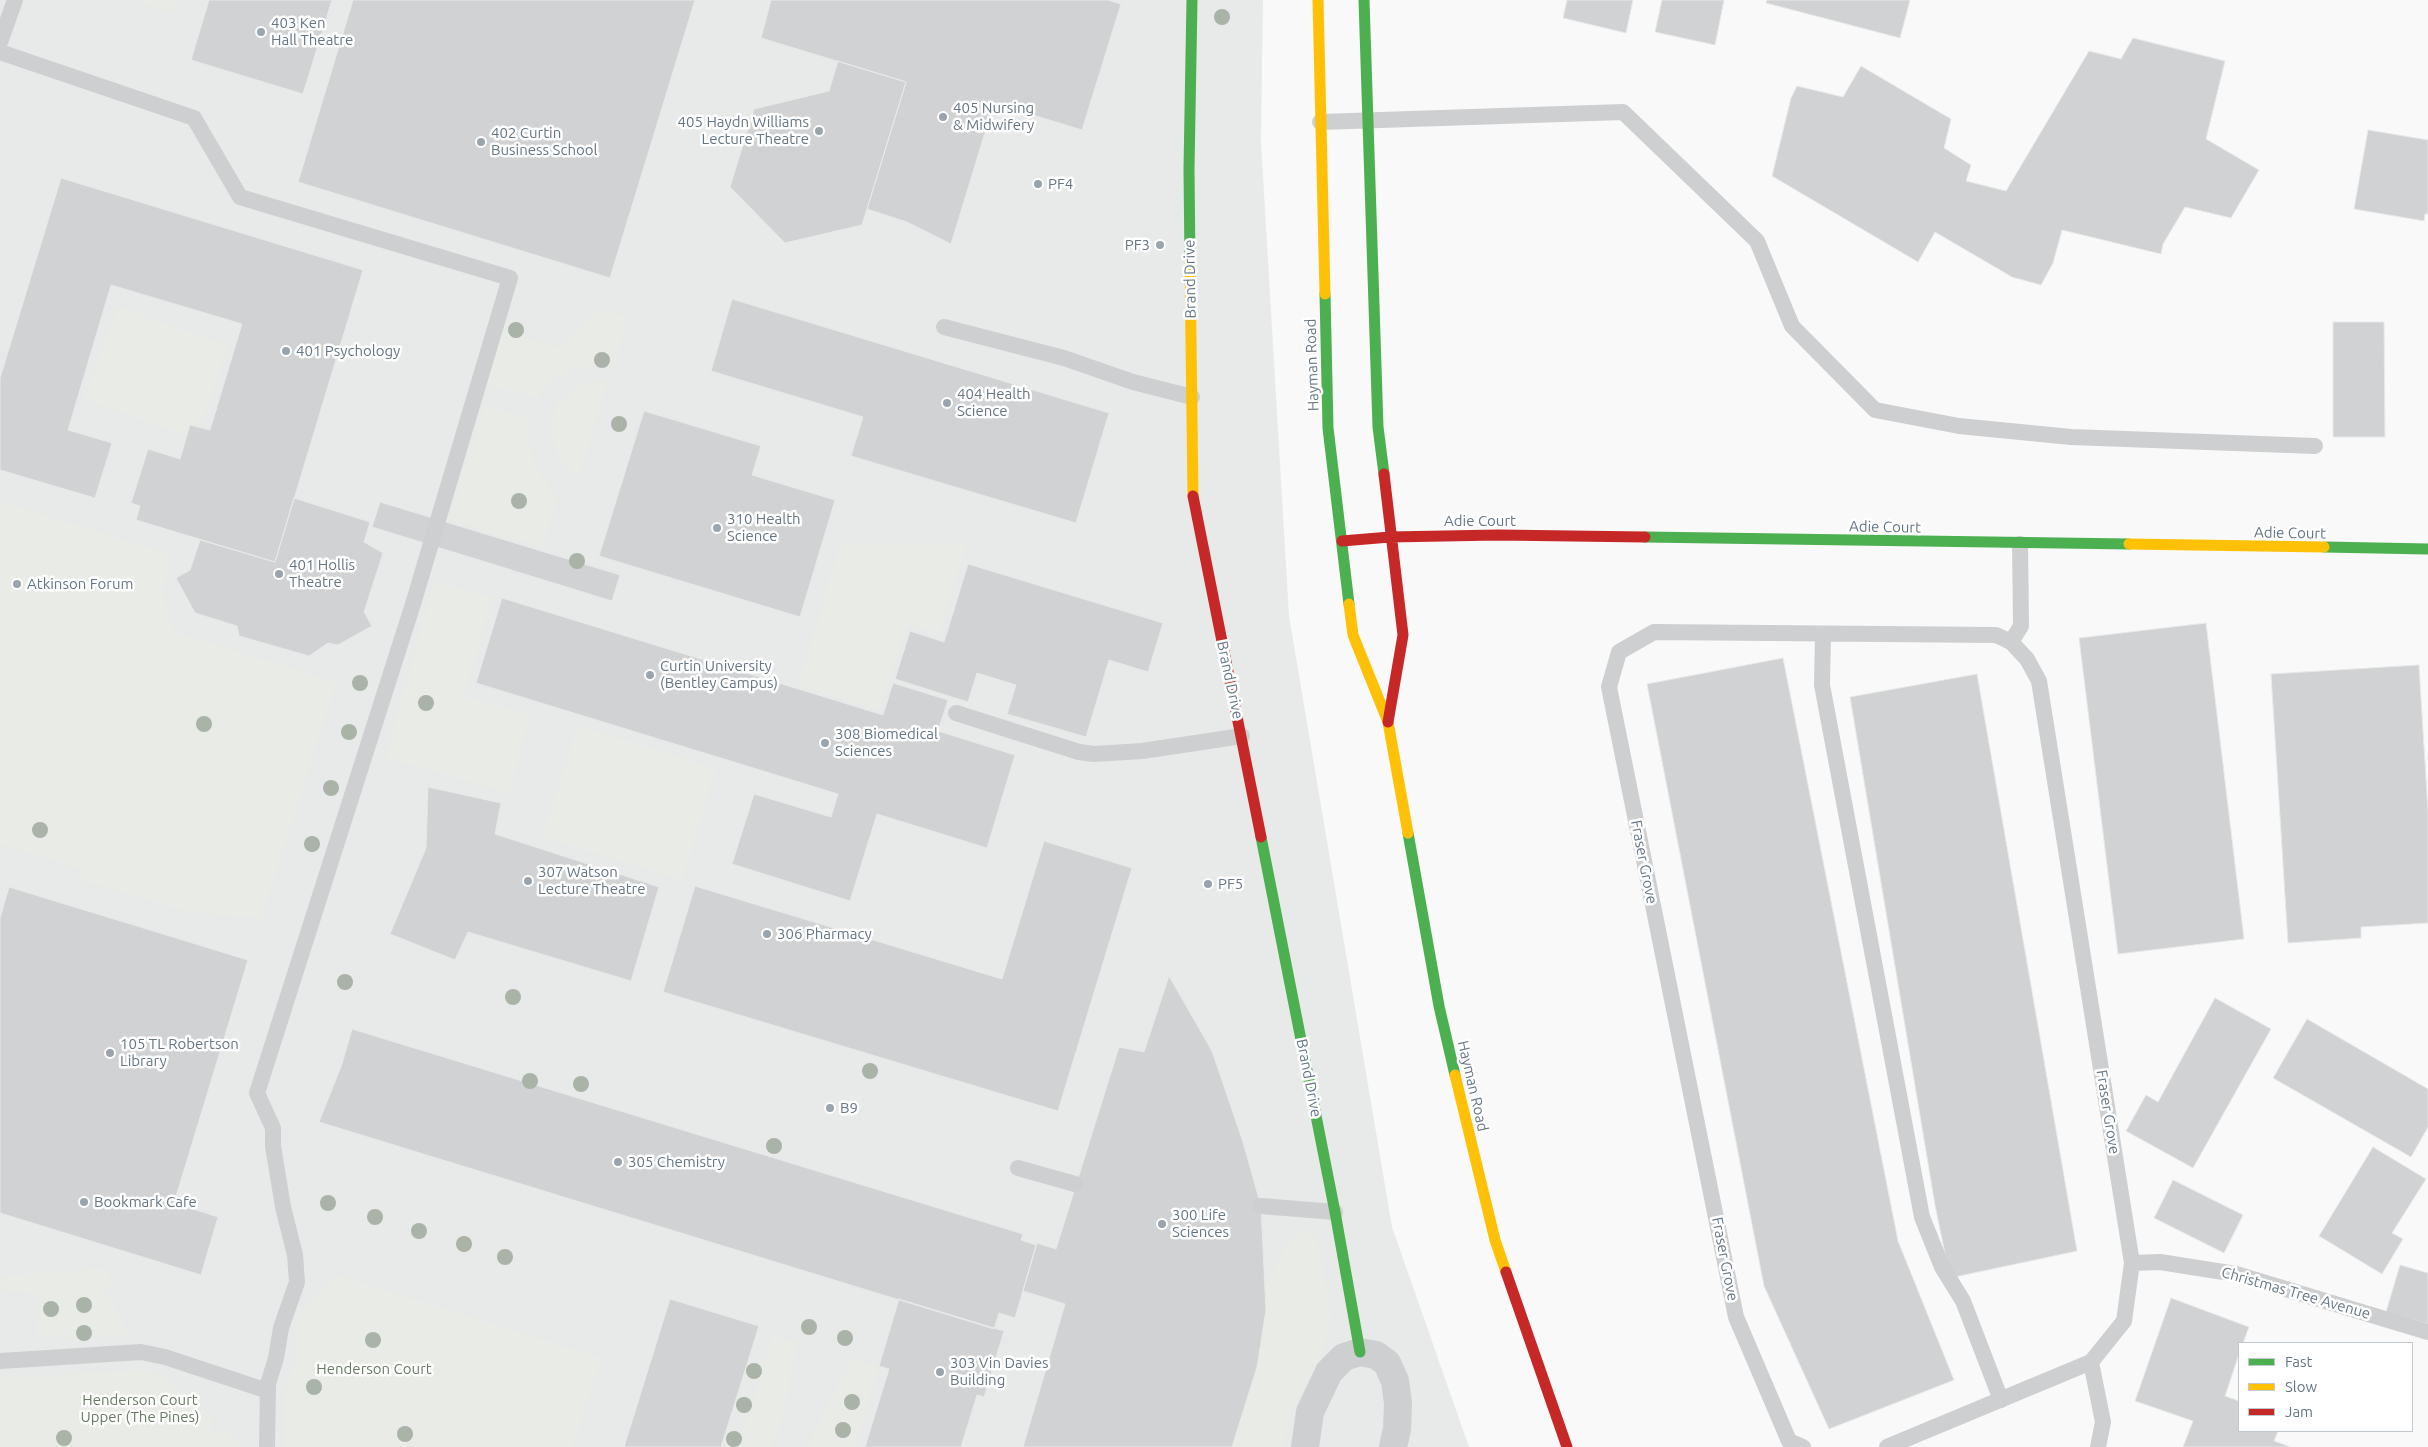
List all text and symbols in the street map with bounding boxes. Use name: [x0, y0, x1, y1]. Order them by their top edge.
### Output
place label: 403 Ken Hall Theatre: [271, 14, 353, 49]
marker: 403 Ken Hall Theatre: [255, 26, 267, 38]
place label: 405 Nursing & Midwifery: [953, 99, 1034, 134]
marker: 405 Nursing & Midwifery: [937, 111, 949, 123]
place label: 405 Haydn Williams Lecture Theatre: [678, 113, 809, 148]
place label: 402 Curtin Business School: [491, 124, 597, 159]
marker: 405 Haydn Williams Lecture Theatre: [813, 125, 825, 137]
marker: 402 Curtin Business School: [475, 136, 487, 148]
place label: PF4: [1048, 175, 1073, 193]
marker: PF4: [1032, 178, 1044, 190]
place label: PF3: [1125, 236, 1150, 254]
marker: PF3: [1154, 239, 1166, 251]
street label: Brand Drive: [1180, 239, 1200, 319]
street label: Hayman Road: [1301, 318, 1323, 412]
place label: 401 Psychology: [296, 342, 400, 360]
marker: 401 Psychology: [280, 345, 292, 357]
place label: 404 Health Science: [957, 385, 1031, 420]
marker: 404 Health Science: [941, 397, 953, 409]
place label: 310 Health Science: [727, 510, 801, 545]
street label: Adie Court: [1444, 512, 1516, 530]
street label: Adie Court: [1849, 517, 1921, 537]
marker: 310 Health Science: [711, 522, 723, 534]
street label: Adie Court: [2254, 523, 2326, 543]
place label: 401 Hollis Theatre: [289, 556, 355, 591]
marker: 401 Hollis Theatre: [273, 568, 285, 580]
place label: Atkinson Forum: [27, 575, 134, 593]
marker: Atkinson Forum: [11, 578, 23, 590]
street label: Brand Drive: [1213, 639, 1247, 721]
place label: Curtin University (Bentley Campus): [660, 657, 778, 692]
marker: Curtin University (Bentley Campus): [644, 669, 656, 681]
place label: 308 Biomedical Sciences: [835, 725, 938, 760]
marker: 308 Biomedical Sciences: [819, 737, 831, 749]
street label: Fraser Grove: [1627, 819, 1661, 905]
place label: 307 Watson Lecture Theatre: [538, 863, 645, 898]
marker: 307 Watson Lecture Theatre: [522, 875, 534, 887]
place label: PF5: [1218, 875, 1243, 893]
marker: PF5: [1202, 878, 1214, 890]
place label: 306 Pharmacy: [777, 925, 872, 943]
marker: 306 Pharmacy: [761, 928, 773, 940]
place label: 105 TL Robertson Library: [120, 1035, 239, 1070]
street label: Brand Drive: [1293, 1037, 1325, 1119]
street label: Hayman Road: [1454, 1039, 1492, 1133]
marker: 105 TL Robertson Library: [104, 1047, 116, 1059]
street label: Fraser Grove: [2092, 1069, 2124, 1155]
place label: B9: [840, 1099, 858, 1117]
marker: B9: [824, 1102, 836, 1114]
place label: 305 Chemistry: [628, 1153, 725, 1171]
marker: 305 Chemistry: [612, 1156, 624, 1168]
place label: Bookmark Cafe: [94, 1193, 197, 1211]
marker: Bookmark Cafe: [78, 1196, 90, 1208]
place label: 300 Life Sciences: [1172, 1206, 1229, 1241]
street label: Fraser Grove: [1708, 1216, 1742, 1302]
marker: 300 Life Sciences: [1156, 1218, 1168, 1230]
street label: Christmas Tree Avenue: [2219, 1263, 2373, 1323]
legend: [2238, 1342, 2413, 1432]
text: Fast: [2285, 1353, 2312, 1370]
place label: 303 Vin Davies Building: [950, 1354, 1049, 1389]
park label: Henderson Court: [316, 1360, 432, 1378]
marker: 303 Vin Davies Building: [934, 1366, 946, 1378]
text: Slow: [2285, 1378, 2317, 1395]
park label: Henderson Court Upper (The Pines): [80, 1391, 200, 1426]
text: Jam: [2285, 1403, 2313, 1420]

